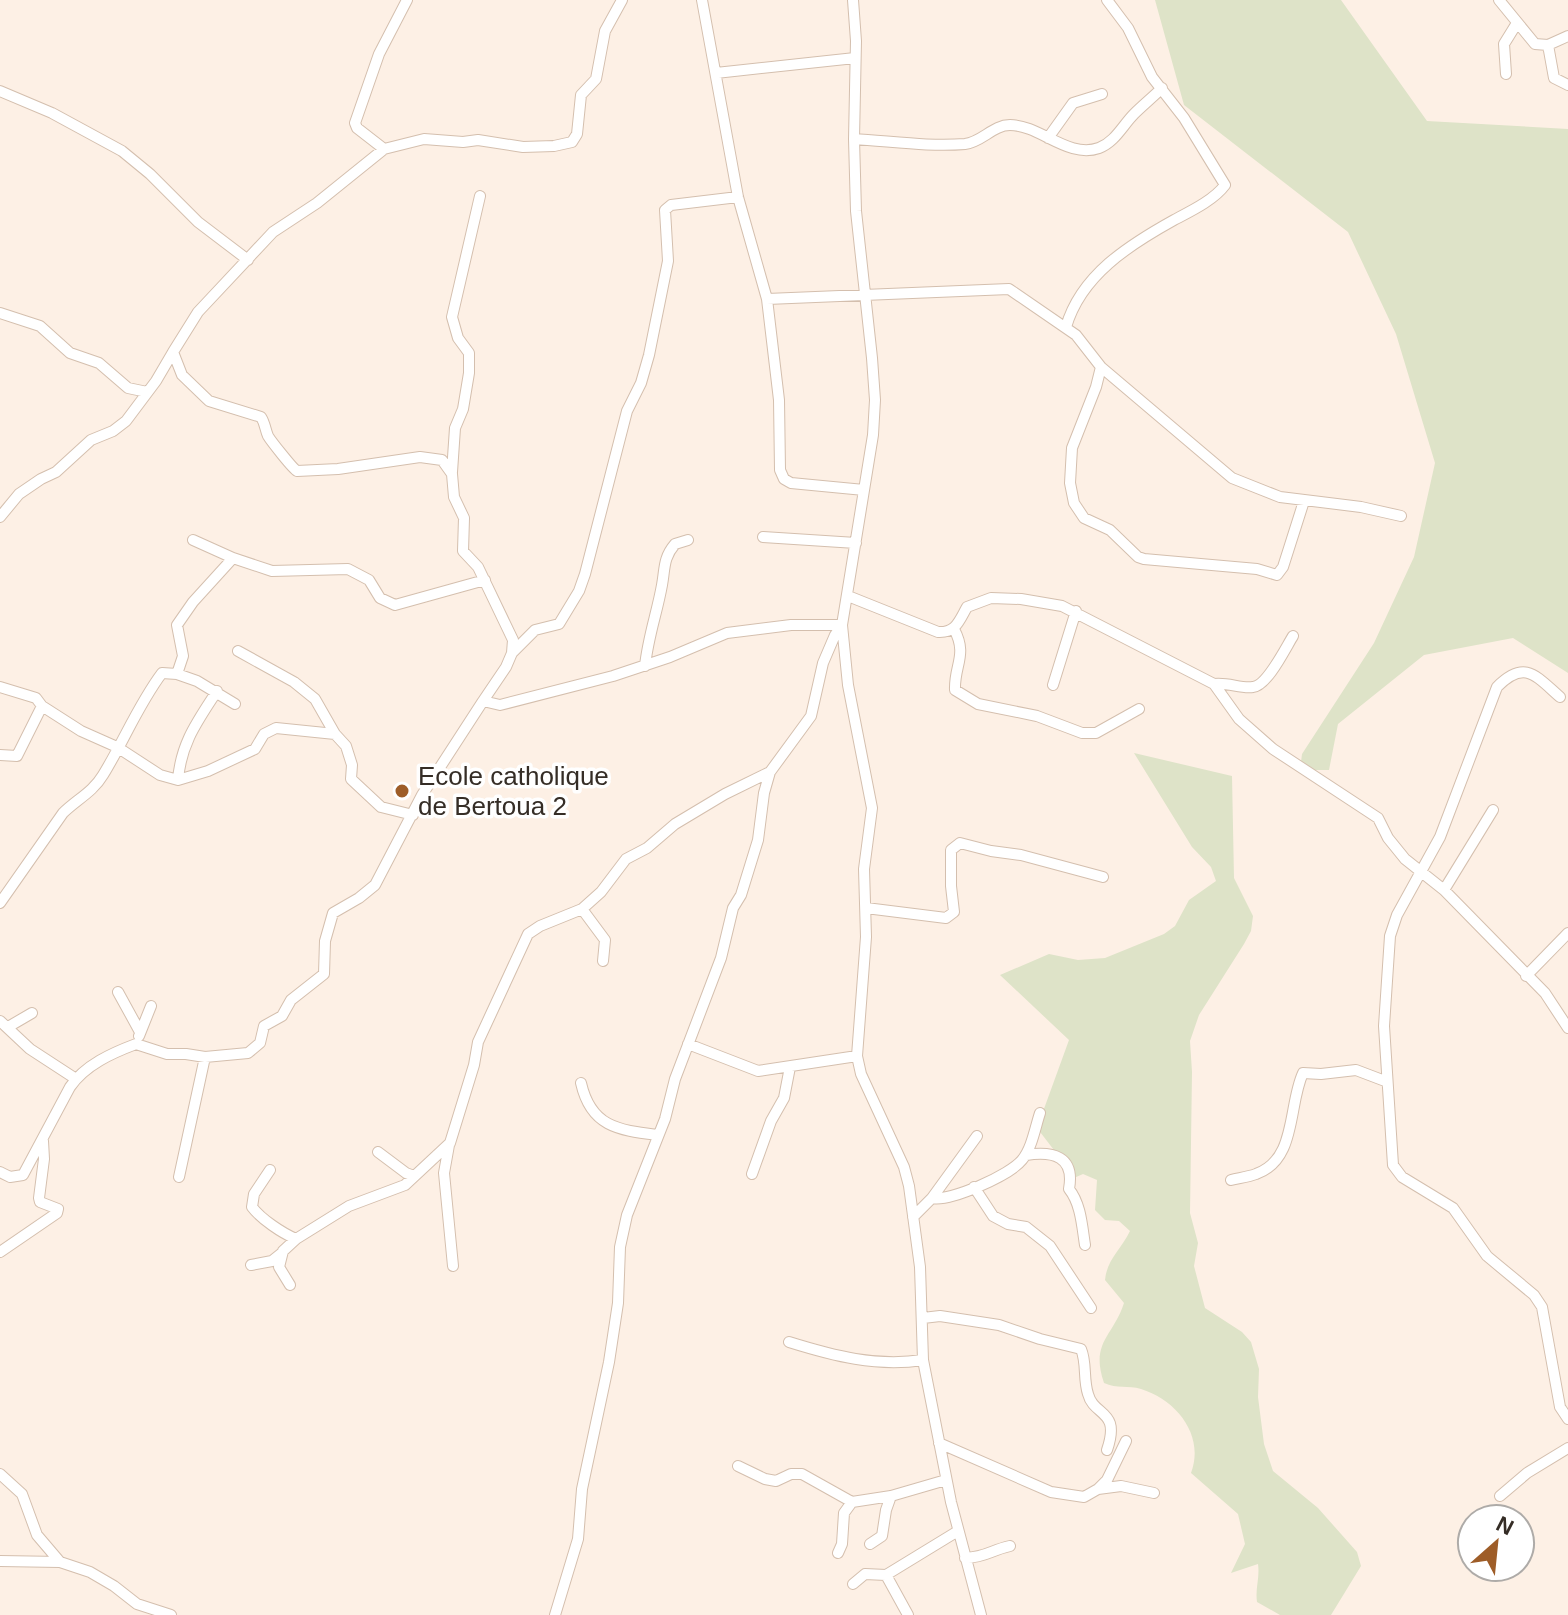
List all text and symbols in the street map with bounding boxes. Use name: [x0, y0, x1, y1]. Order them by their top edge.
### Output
place label: Ecole catholique de Bertoua 2: [418, 761, 609, 821]
marker: Ecole catholique de Bertoua 2: [393, 782, 411, 800]
north arrow: [1456, 1503, 1536, 1583]
text: N: [1492, 1511, 1518, 1540]

